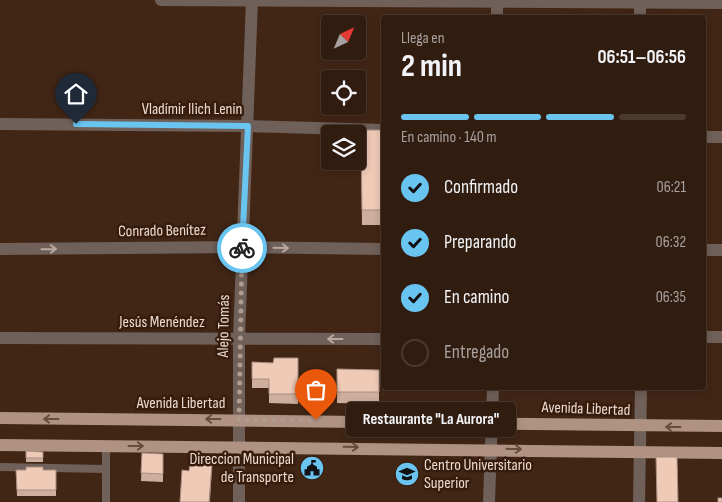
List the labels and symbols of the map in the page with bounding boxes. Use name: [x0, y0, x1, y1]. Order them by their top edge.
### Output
north arrow: [321, 15, 366, 60]
pin: [55, 73, 97, 124]
street label: Vladímir Ilich Lenin: [142, 100, 242, 119]
street label: Conrado Benítez: [118, 221, 206, 241]
courier: [217, 223, 267, 273]
one-way arrow: [273, 243, 289, 252]
one-way arrow: [40, 244, 56, 254]
street label: Alejo Tomás: [214, 294, 234, 359]
street label: Jesús Menéndez: [118, 313, 205, 332]
one-way arrow: [327, 334, 344, 344]
pin: [295, 369, 337, 420]
street label: Avenida Libertad: [136, 394, 225, 413]
street label: Avenida Libertad: [540, 398, 631, 420]
callout: Restaurante "La Aurora": [346, 402, 516, 438]
one-way arrow: [43, 414, 60, 424]
one-way arrow: [206, 415, 222, 424]
one-way arrow: [666, 422, 682, 432]
one-way arrow: [128, 441, 144, 451]
one-way arrow: [343, 443, 359, 452]
one-way arrow: [505, 444, 521, 454]
place label: Direccion Municipal de Transporte: [190, 450, 294, 487]
public building icon: Direccion Municipal de Transporte: [299, 455, 325, 481]
place label: Centro Universitario Superior: [424, 456, 532, 493]
school or university icon: Centro Universitario Superior: [394, 461, 420, 487]

